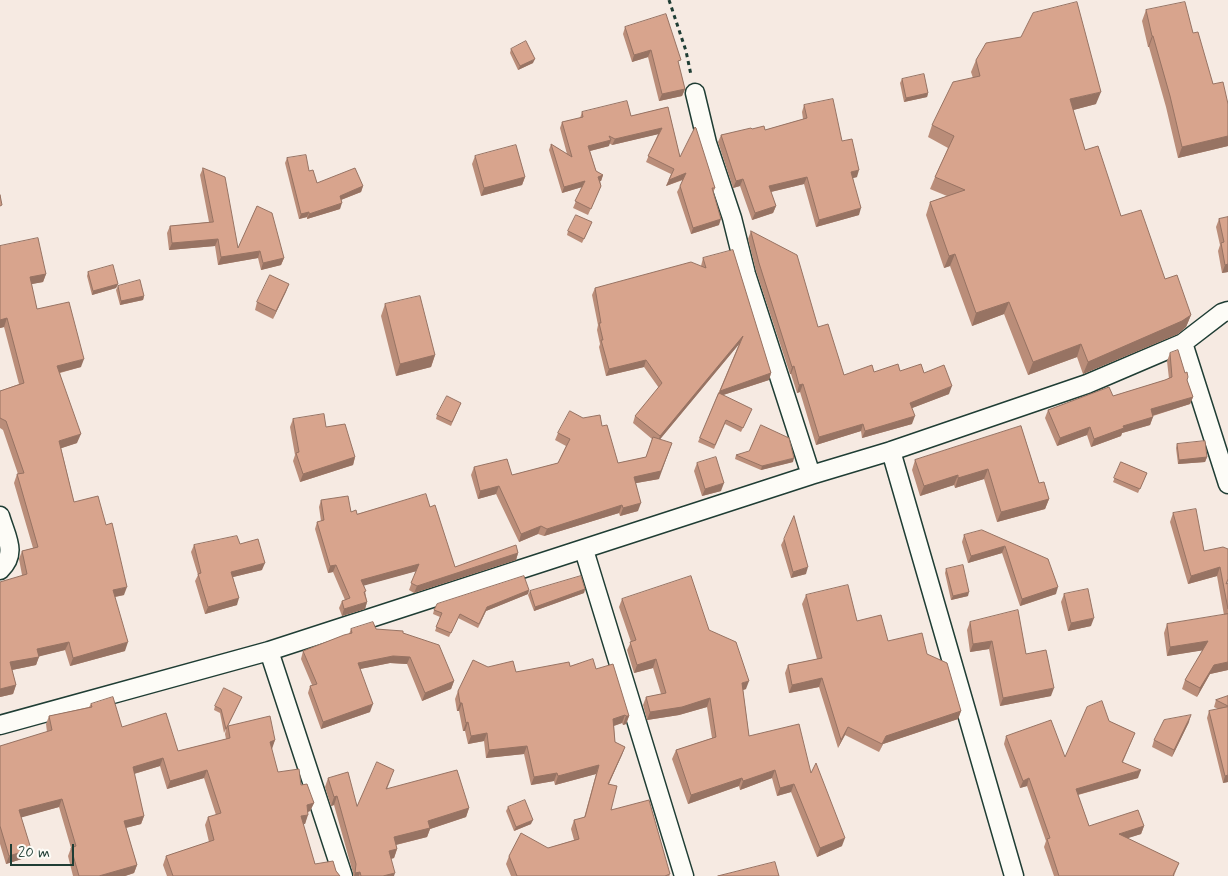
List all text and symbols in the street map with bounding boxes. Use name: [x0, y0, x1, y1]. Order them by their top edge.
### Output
scale bar: [12, 834, 76, 866]
text: 20 m: [18, 843, 50, 863]

